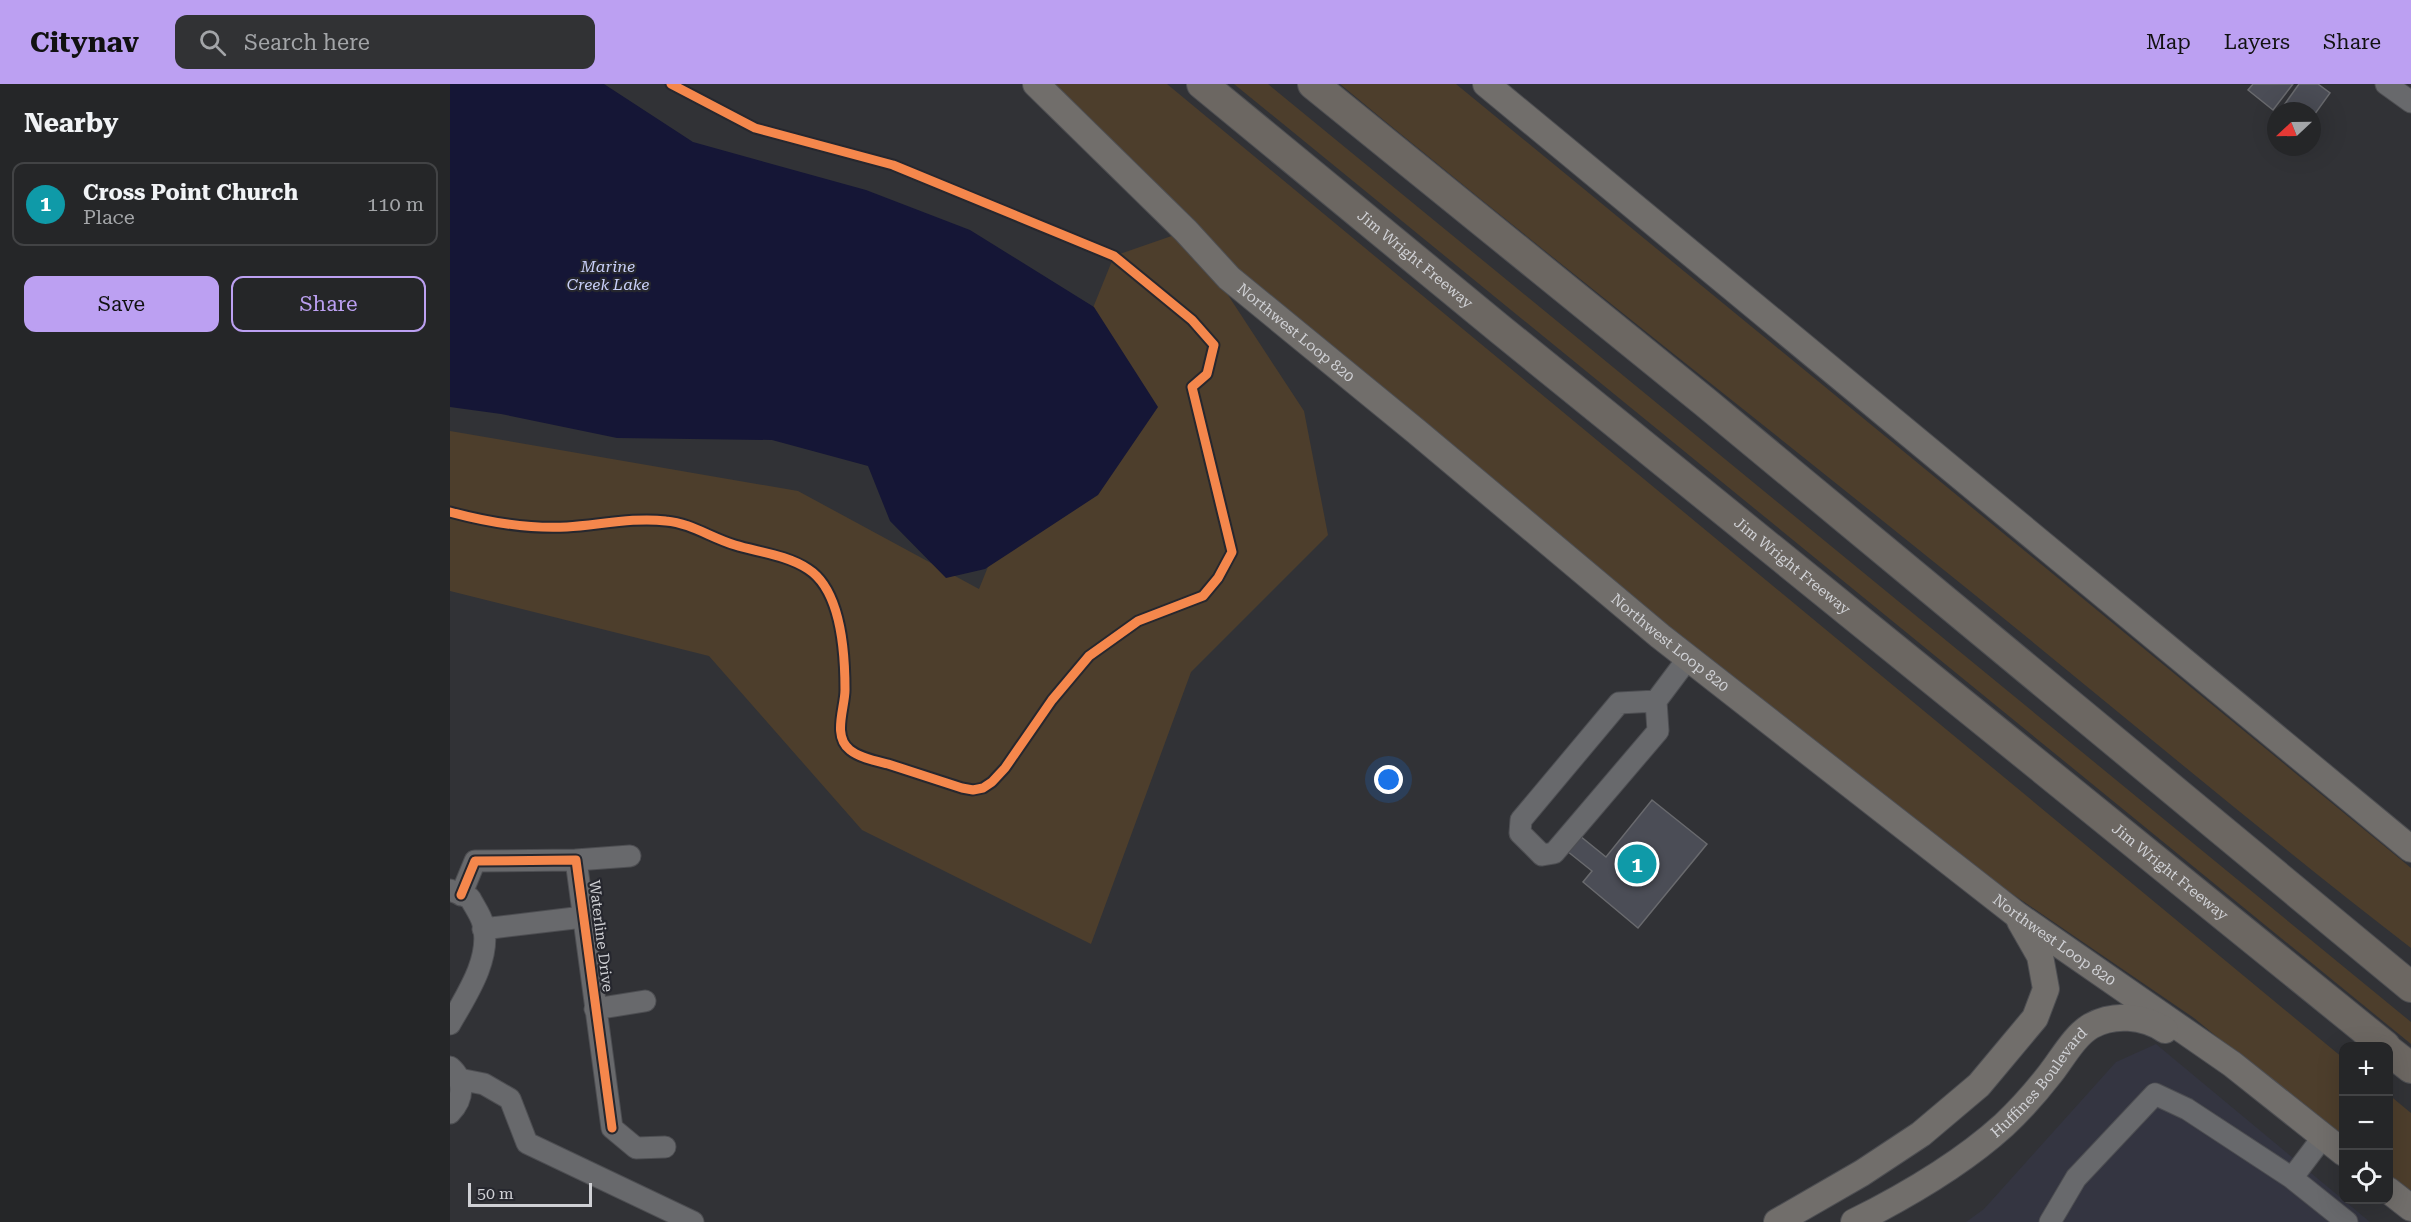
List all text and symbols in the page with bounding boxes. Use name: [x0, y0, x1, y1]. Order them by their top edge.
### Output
search box: [175, 15, 595, 69]
text: Citynav: [30, 26, 139, 59]
icon: search: [196, 26, 229, 59]
text: Search here: [244, 30, 370, 55]
text: Map: [2146, 30, 2191, 54]
text: Layers: [2224, 30, 2290, 54]
text: Share: [2323, 30, 2381, 54]
north arrow: [2267, 102, 2321, 156]
text: Nearby: [24, 108, 118, 138]
text: Cross Point Church: [83, 180, 298, 205]
text: 1: [40, 192, 51, 216]
text: 110 m: [367, 192, 424, 216]
text: Place: [83, 205, 135, 229]
street label: Jim Wright Freeway: [1354, 207, 1477, 312]
water label: Marine Creek Lake: [567, 257, 649, 294]
button: Save: [24, 276, 219, 332]
button: Share: [231, 276, 426, 332]
street label: Northwest Loop 820: [1234, 279, 1358, 386]
street label: Jim Wright Freeway: [1730, 513, 1854, 618]
street label: Northwest Loop 820: [1607, 590, 1733, 695]
your location: [1374, 765, 1403, 794]
street label: Jim Wright Freeway: [2108, 819, 2232, 924]
pin: 1: [1618, 842, 1656, 886]
street label: Waterline Drive: [585, 879, 617, 993]
street label: Northwest Loop 820: [1989, 891, 2119, 990]
street label: Huffines Boulevard: [1987, 1024, 2091, 1142]
map controls: [2339, 1042, 2393, 1204]
button: +: [2339, 1042, 2393, 1096]
button: −: [2339, 1096, 2393, 1150]
button: locate: [2339, 1150, 2393, 1204]
scale bar: [468, 1180, 592, 1208]
text: 50 m: [477, 1184, 514, 1203]

